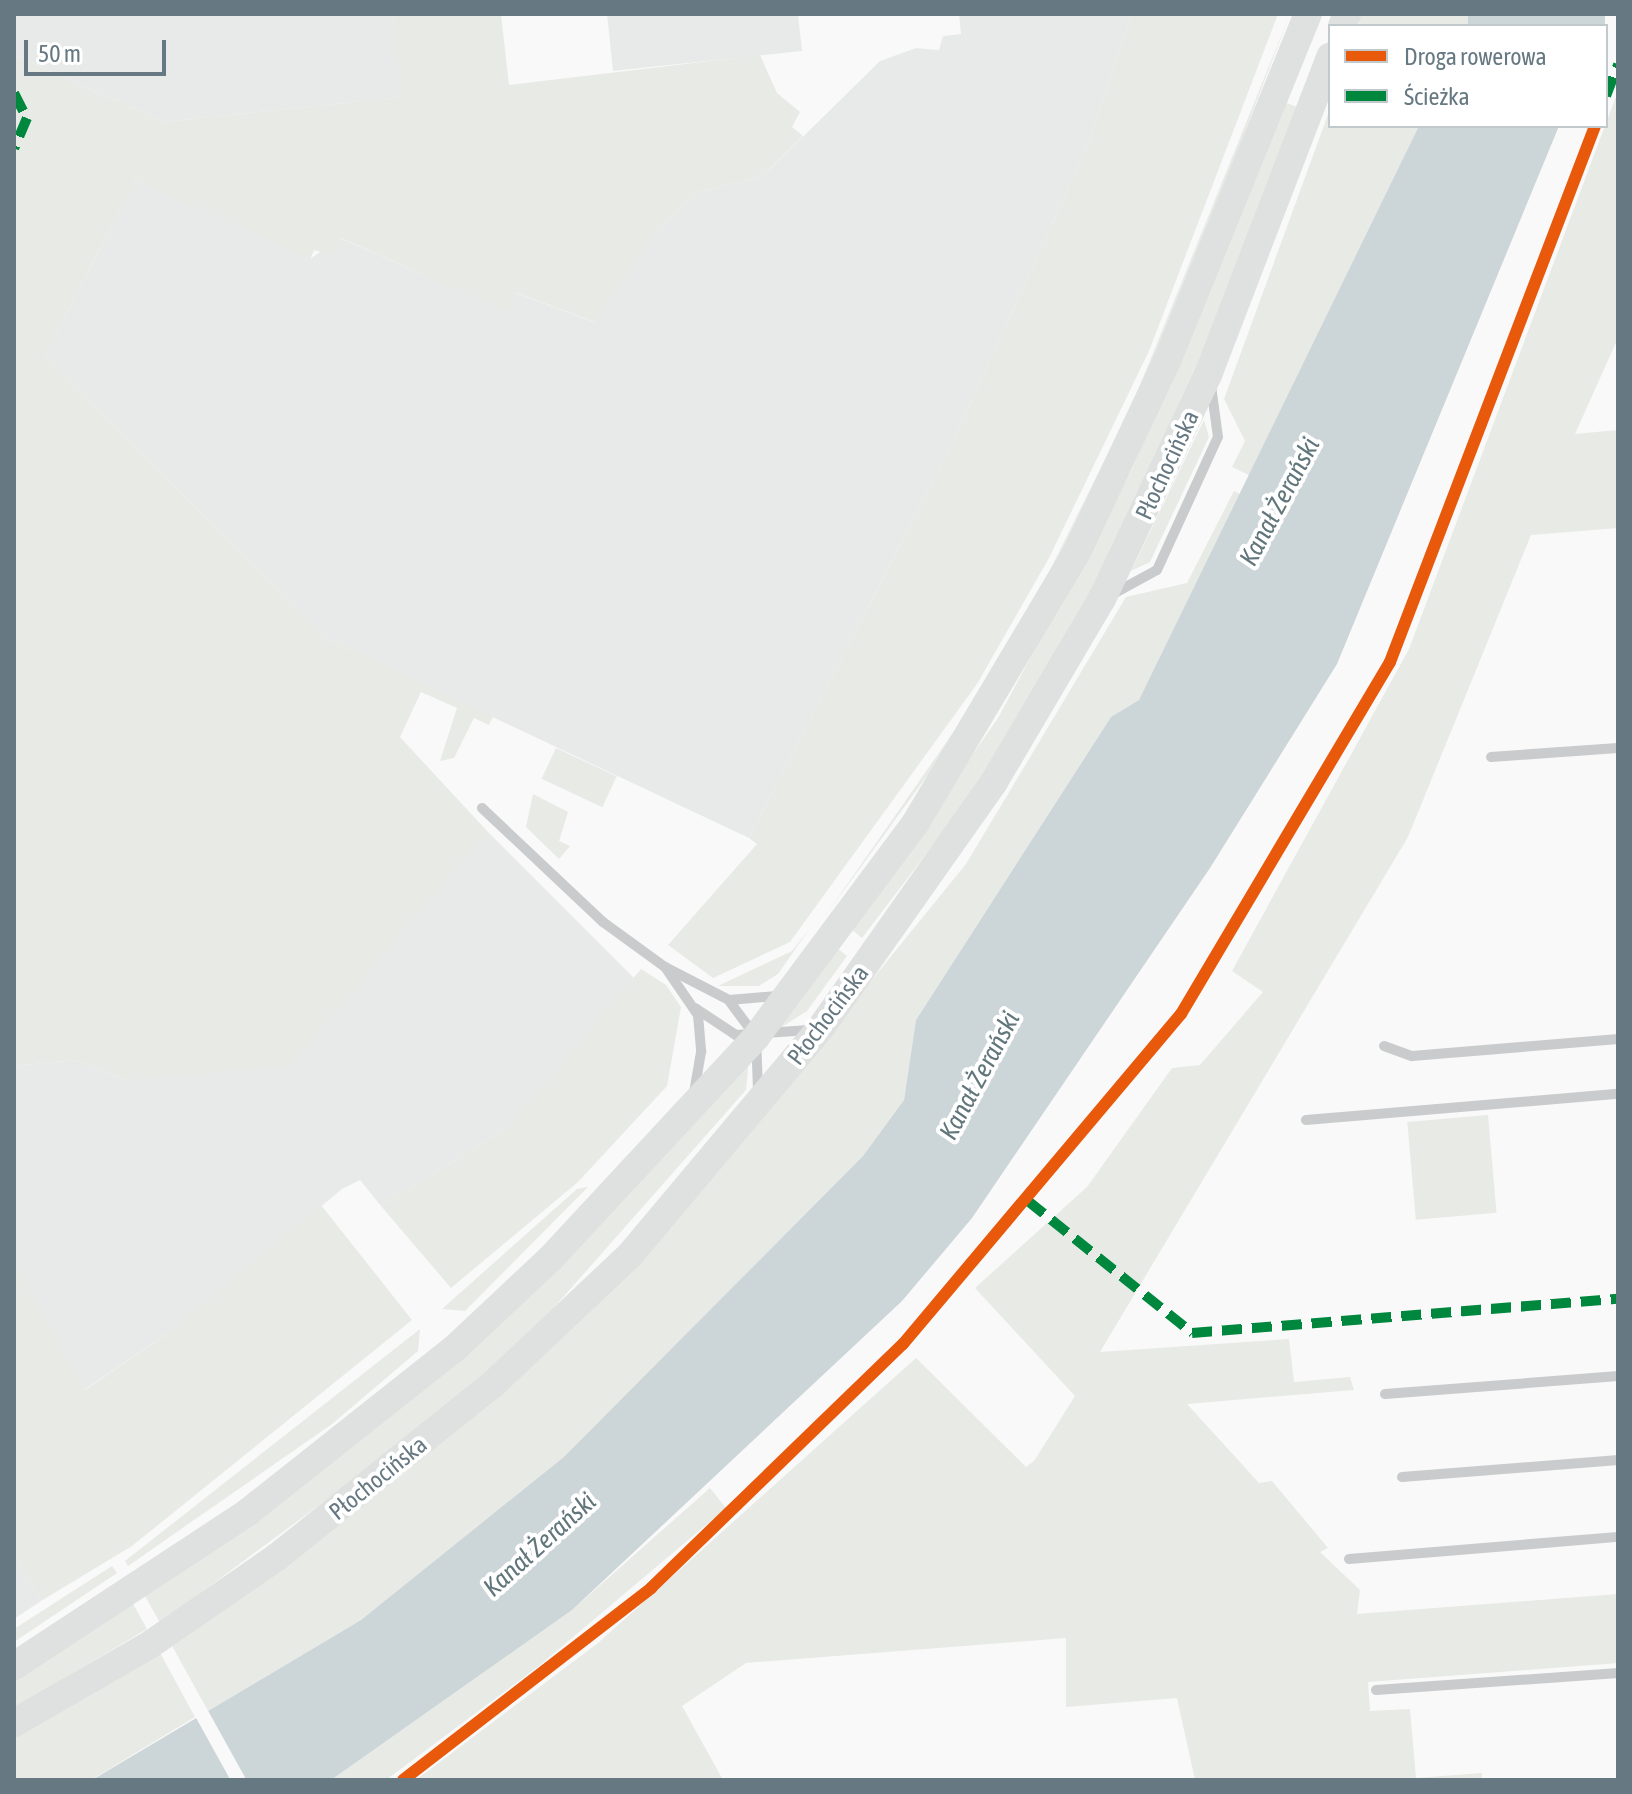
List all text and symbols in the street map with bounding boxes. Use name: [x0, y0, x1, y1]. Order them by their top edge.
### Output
scale bar: [28, 24, 170, 74]
legend: [1328, 24, 1608, 128]
text: 50 m: [38, 40, 81, 67]
text: Droga rowerowa: [1404, 43, 1547, 70]
text: Ścieżka: [1404, 83, 1470, 110]
street label: Płochocińska: [1129, 406, 1205, 524]
water label: Kanał Żerański: [1233, 433, 1327, 571]
street label: Płochocińska: [781, 960, 875, 1070]
water label: Kanał Żerański: [933, 1007, 1027, 1145]
street label: Płochocińska: [323, 1430, 433, 1526]
water label: Kanał Żerański: [477, 1486, 603, 1604]

